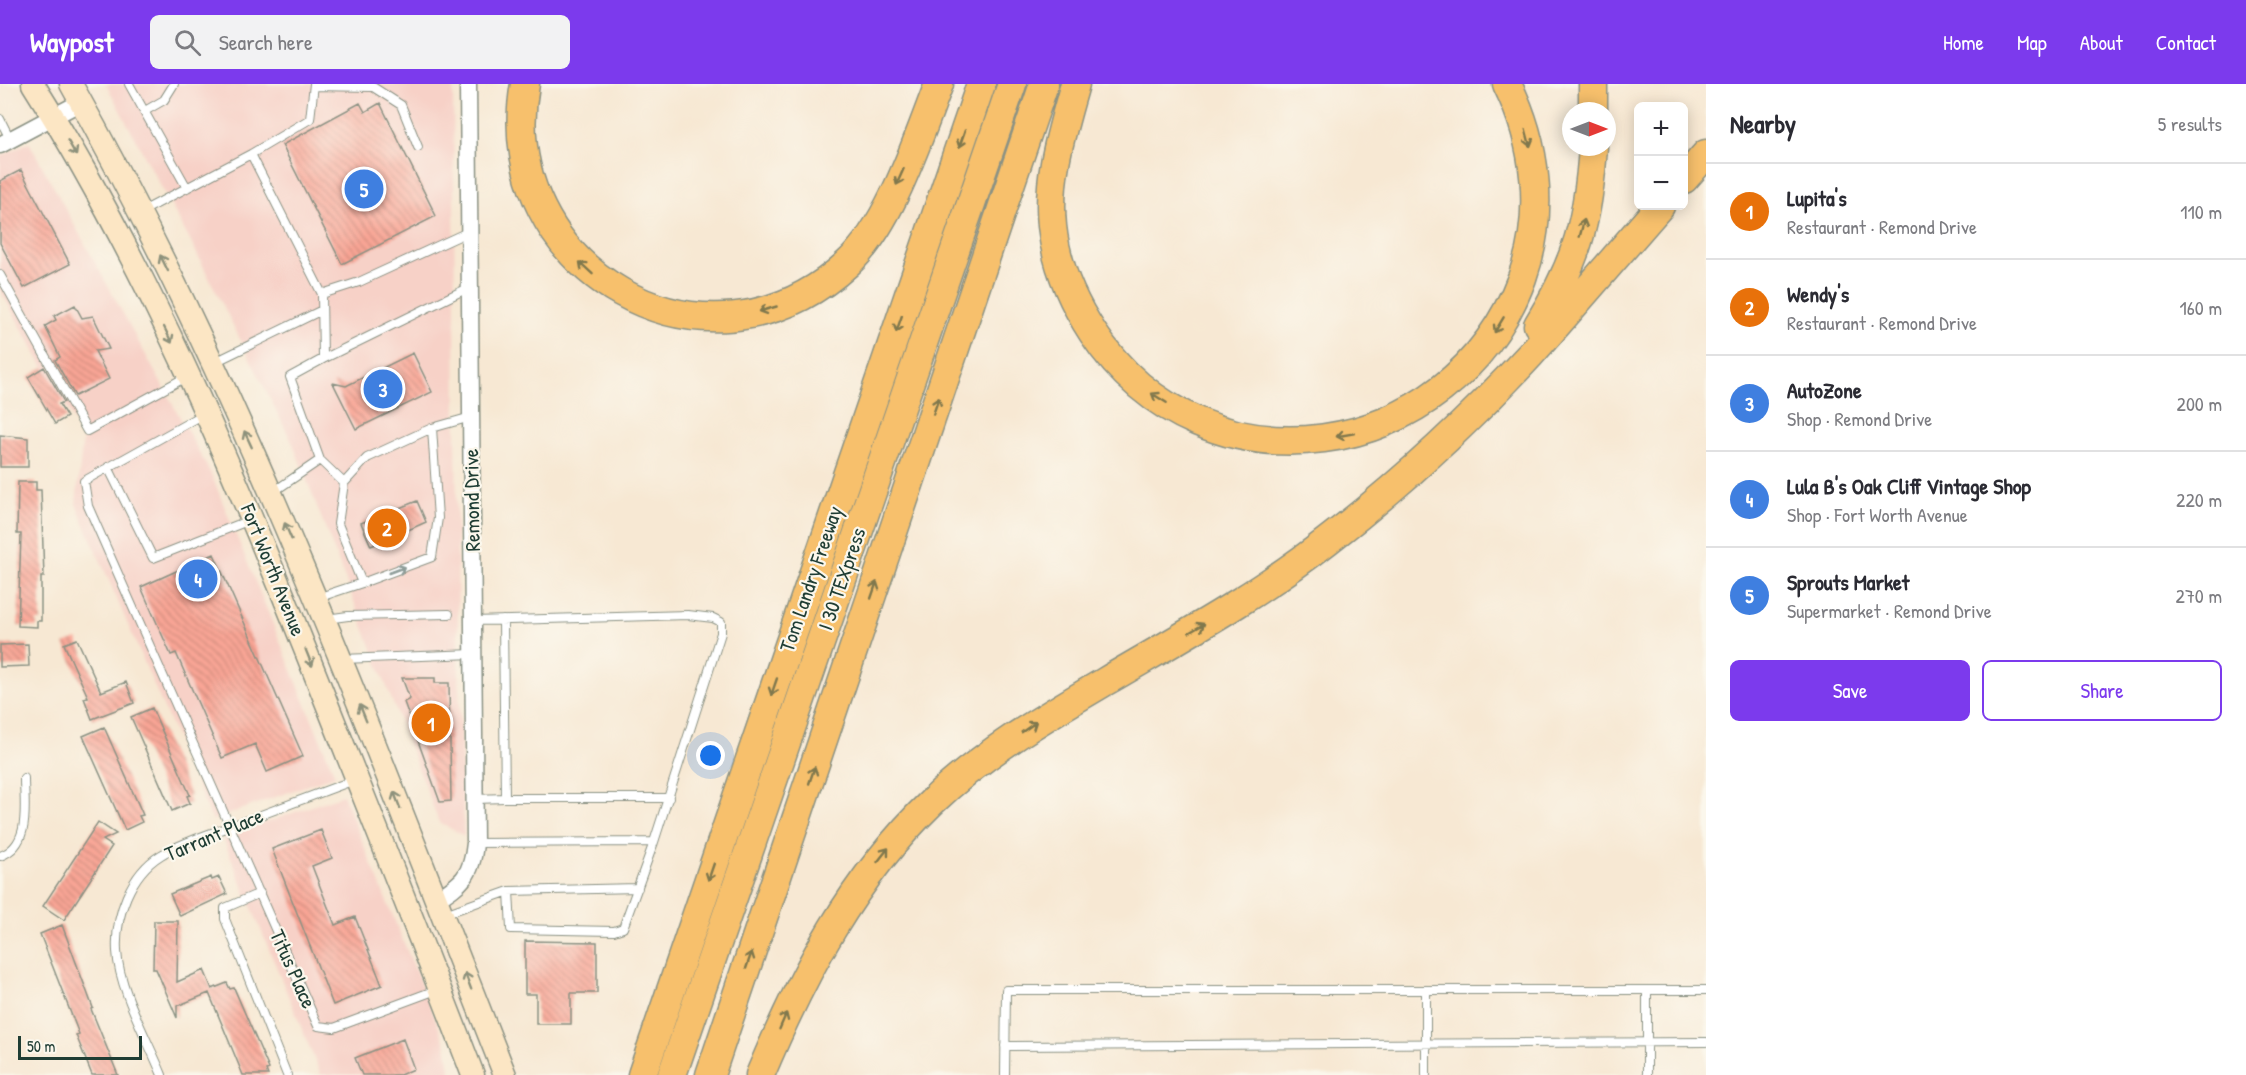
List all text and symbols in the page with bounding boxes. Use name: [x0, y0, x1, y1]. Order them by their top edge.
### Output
search box: [150, 15, 570, 69]
text: Waypost: [30, 23, 114, 61]
icon: search: [171, 26, 204, 59]
text: Search here: [219, 27, 313, 57]
text: Home: [1943, 28, 1984, 57]
text: Map: [2017, 28, 2047, 57]
text: About: [2080, 28, 2123, 57]
text: Contact: [2156, 28, 2216, 57]
north arrow: [1562, 102, 1616, 156]
map controls: [1634, 102, 1688, 210]
button: +: [1634, 102, 1688, 156]
text: Nearby: [1730, 106, 1796, 141]
text: 5 results: [2158, 110, 2222, 137]
one-way arrow: [956, 129, 967, 148]
one-way arrow: [1523, 129, 1534, 148]
one-way arrow: [66, 139, 78, 156]
button: −: [1634, 156, 1688, 210]
pin: 5: [344, 166, 384, 212]
one-way arrow: [894, 167, 906, 185]
text: Lupita's: [1787, 183, 1847, 213]
text: 1: [1746, 198, 1753, 225]
text: 110 m: [2180, 198, 2222, 225]
text: Restaurant · Remond Drive: [1787, 213, 1977, 240]
one-way arrow: [1577, 218, 1589, 237]
one-way arrow: [158, 254, 169, 272]
one-way arrow: [579, 261, 594, 275]
text: Wendy's: [1787, 279, 1849, 309]
text: 2: [1745, 294, 1754, 321]
text: 160 m: [2180, 294, 2222, 321]
one-way arrow: [759, 303, 778, 315]
text: Restaurant · Remond Drive: [1787, 309, 1977, 336]
one-way arrow: [892, 314, 903, 333]
one-way arrow: [1492, 316, 1504, 333]
one-way arrow: [162, 326, 174, 344]
pin: 3: [364, 366, 403, 412]
text: AutoZone: [1787, 375, 1862, 405]
text: 3: [1745, 390, 1754, 417]
text: 200 m: [2177, 390, 2222, 417]
one-way arrow: [1151, 392, 1168, 404]
one-way arrow: [932, 397, 943, 416]
text: Shop · Remond Drive: [1787, 405, 1932, 432]
one-way arrow: [242, 430, 253, 448]
one-way arrow: [1335, 430, 1355, 441]
street label: Remond Drive: [456, 448, 487, 552]
text: Lula B's Oak Cliff Vintage Shop: [1787, 471, 2031, 501]
text: 4: [1746, 486, 1753, 513]
text: 220 m: [2176, 486, 2222, 513]
street label: Fort Worth Avenue: [233, 499, 313, 640]
text: Shop · Fort Worth Avenue: [1787, 501, 1968, 528]
street label: Tom Landry Freeway: [772, 502, 849, 656]
pin: 2: [368, 506, 406, 550]
one-way arrow: [282, 522, 293, 540]
street label: I 30 TEXpress: [810, 524, 873, 634]
pin: 4: [178, 556, 218, 602]
one-way arrow: [387, 564, 406, 575]
text: Sprouts Market: [1787, 567, 1909, 597]
one-way arrow: [869, 581, 880, 600]
text: 5: [1745, 582, 1754, 609]
text: 270 m: [2176, 582, 2222, 609]
text: Supermarket · Remond Drive: [1787, 597, 1992, 624]
one-way arrow: [1188, 622, 1205, 634]
one-way arrow: [304, 648, 315, 667]
button: Save: [1730, 660, 1970, 721]
button: Share: [1982, 660, 2222, 721]
one-way arrow: [768, 677, 779, 696]
pin: 1: [412, 700, 450, 746]
one-way arrow: [357, 705, 368, 723]
one-way arrow: [1021, 721, 1037, 733]
your location: [696, 741, 725, 770]
one-way arrow: [807, 766, 818, 785]
one-way arrow: [391, 791, 402, 810]
street label: Tarrant Place: [160, 801, 268, 868]
one-way arrow: [877, 847, 890, 863]
one-way arrow: [705, 862, 716, 880]
street label: Titus Place: [263, 925, 324, 1013]
one-way arrow: [745, 951, 756, 970]
one-way arrow: [462, 973, 473, 991]
one-way arrow: [778, 1012, 789, 1030]
scale bar: [18, 1033, 142, 1060]
text: 50 m: [27, 1035, 56, 1057]

